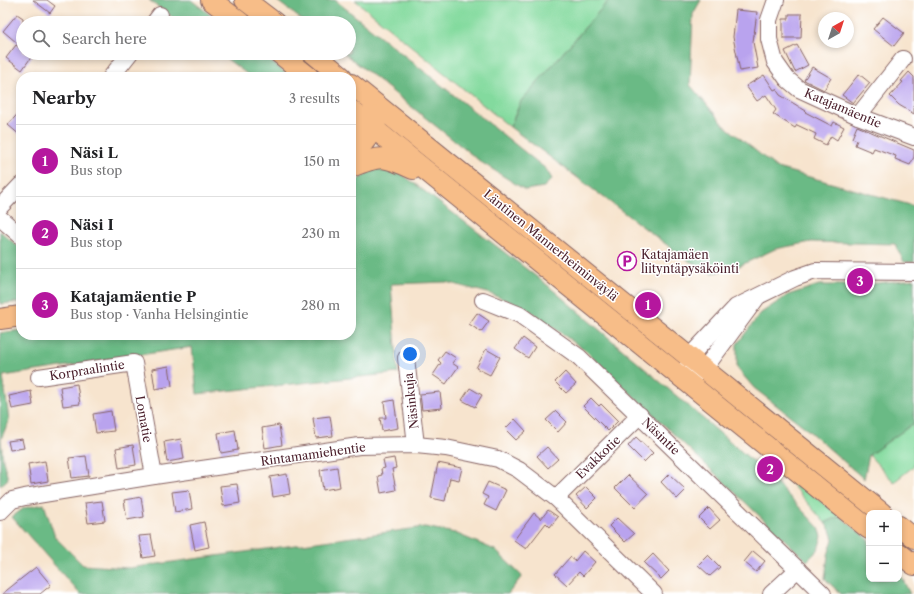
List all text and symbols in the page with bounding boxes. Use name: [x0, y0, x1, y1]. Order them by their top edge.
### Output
north arrow: [818, 12, 854, 48]
search box: [16, 16, 356, 60]
icon: search: [30, 27, 52, 49]
text: Search here: [62, 29, 147, 48]
street label: Katajamäentie: [802, 85, 884, 131]
text: Nearby: [32, 88, 96, 108]
text: 3 results: [289, 90, 340, 106]
text: Näsi L: [70, 143, 118, 162]
text: 1: [42, 153, 48, 169]
text: 150 m: [304, 153, 340, 169]
text: Bus stop: [70, 162, 122, 178]
street label: Läntinen Mannerheiminväylä: [481, 186, 622, 304]
text: Näsi I: [70, 215, 114, 234]
text: 2: [41, 225, 49, 241]
text: 230 m: [302, 225, 340, 241]
text: Bus stop: [70, 234, 122, 250]
place label: Katajamäen liityntäpysäköinti: [641, 247, 739, 276]
parking icon: Katajamäen liityntäpysäköinti: [616, 250, 638, 272]
pin: 3: [847, 266, 873, 296]
text: Katajamäentie P: [70, 287, 196, 306]
pin: 1: [635, 290, 661, 320]
text: 3: [41, 297, 49, 313]
text: 280 m: [301, 297, 340, 313]
text: Bus stop · Vanha Helsingintie: [70, 306, 248, 322]
your location: [400, 344, 420, 364]
street label: Korpraalintie: [48, 357, 126, 383]
street label: Näsinkuja: [401, 372, 421, 430]
street label: Lomatie: [133, 394, 156, 444]
street label: Näsintie: [639, 414, 683, 458]
street label: Evakkotie: [573, 432, 624, 482]
street label: Rintamamiehentie: [260, 439, 367, 469]
pin: 2: [757, 454, 783, 484]
map controls: [866, 510, 902, 582]
button: +: [866, 510, 902, 546]
button: −: [866, 546, 902, 582]

